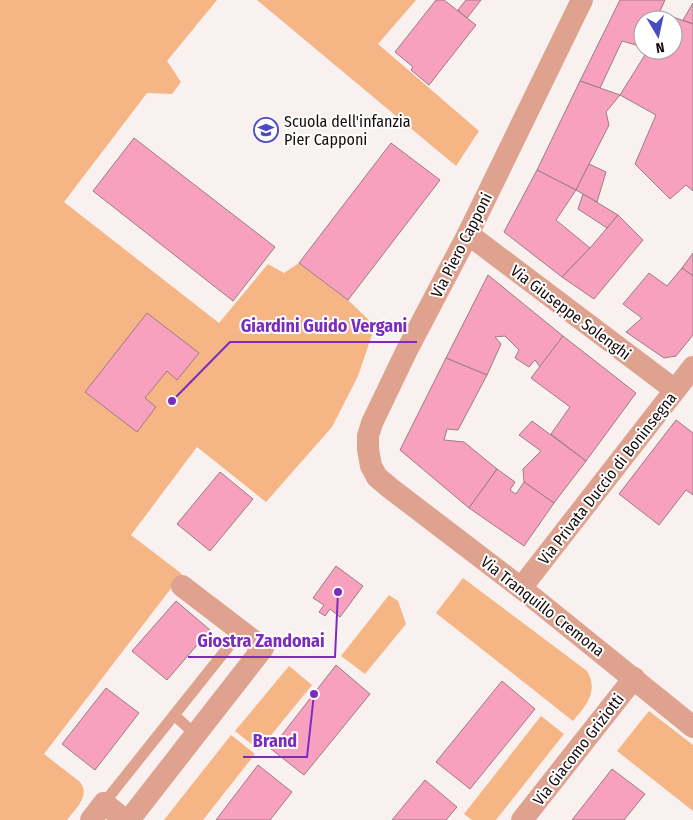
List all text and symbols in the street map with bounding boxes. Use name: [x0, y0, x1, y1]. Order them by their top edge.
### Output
north arrow: [633, 10, 683, 60]
text: N: [654, 38, 665, 56]
place label: Scuola dell'infanzia Pier Capponi: [284, 112, 411, 149]
school or university icon: Scuola dell'infanzia Pier Capponi: [253, 117, 279, 143]
street label: Via Piero Capponi: [427, 190, 496, 301]
street label: Via Giuseppe Solenghi: [507, 261, 635, 364]
callout: Giardini Guido Vergani: [230, 309, 417, 342]
text: Giardini Guido Vergani: [241, 315, 407, 337]
street label: Via Privata Duccio di Boninsegna: [534, 388, 681, 568]
street label: Via Tranquillo Cremona: [477, 552, 608, 661]
callout: Giostra Zandonai: [188, 624, 335, 657]
text: Giostra Zandonai: [197, 630, 325, 652]
street label: Via Giacomo Griziotti: [529, 690, 628, 809]
callout: Brand: [243, 724, 307, 757]
text: Brand: [253, 730, 297, 752]

